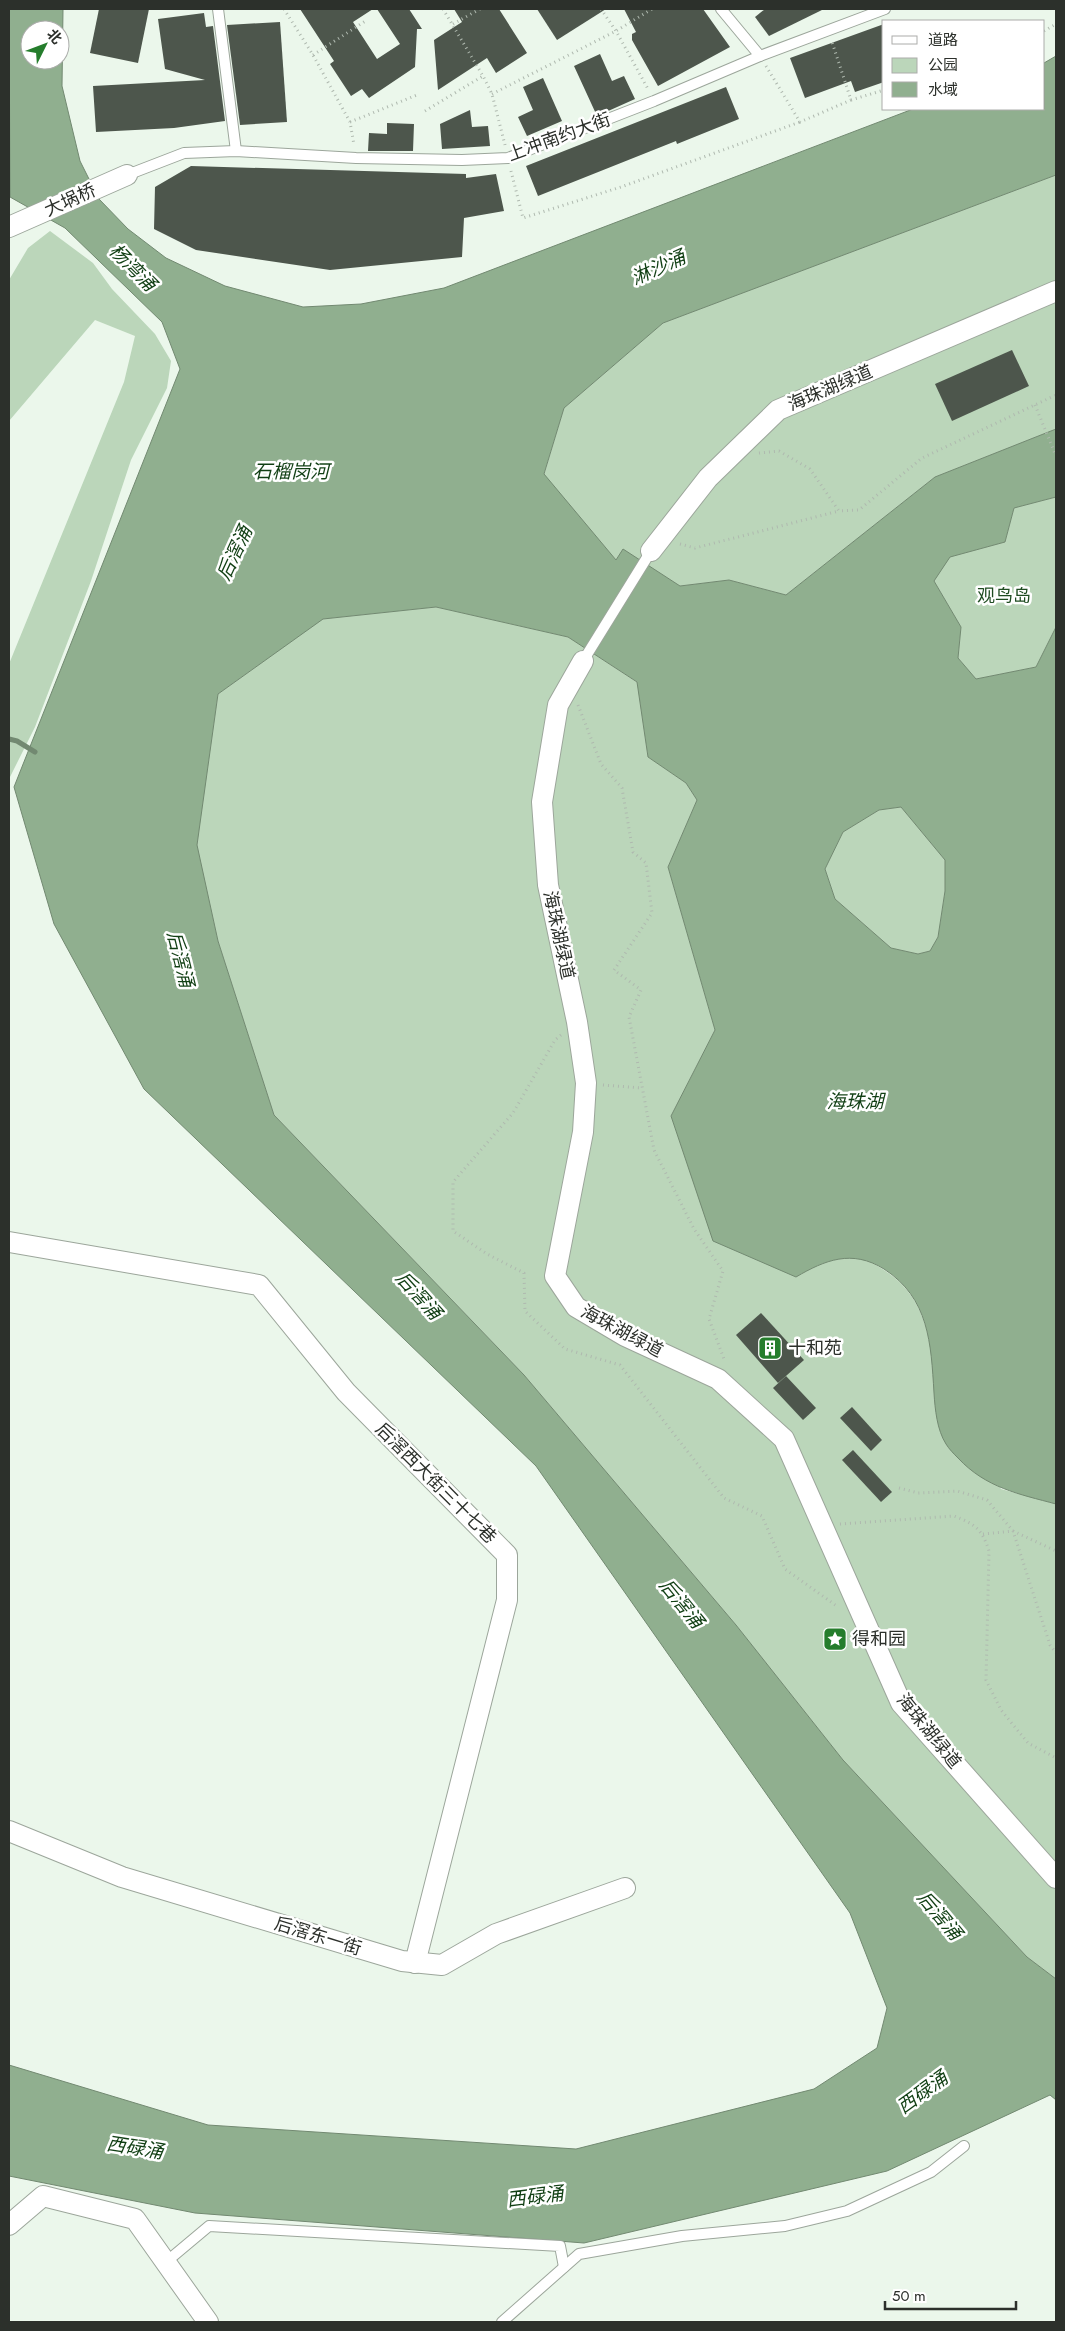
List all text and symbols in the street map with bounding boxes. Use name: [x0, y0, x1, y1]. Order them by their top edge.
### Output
north arrow: [20, 20, 70, 70]
legend: [882, 20, 1045, 110]
text: 北: [43, 24, 67, 48]
text: 道路: [928, 29, 958, 51]
text: 公园: [928, 54, 958, 76]
text: 水域: [928, 79, 958, 101]
street label: 上冲南约大街: [504, 106, 614, 168]
street label: 大埚桥: [40, 177, 100, 223]
water label: 杨湾涌: [103, 238, 164, 298]
water label: 淋沙涌: [627, 243, 692, 291]
street label: 海珠湖绿道: [783, 358, 877, 418]
water label: 石榴岗河: [253, 458, 333, 485]
water label: 后滘涌: [210, 520, 260, 585]
park label: 观鸟岛: [977, 583, 1031, 609]
street label: 海珠湖绿道: [537, 888, 581, 982]
water label: 后滘涌: [161, 928, 201, 992]
water label: 海珠湖: [826, 1088, 886, 1115]
water label: 后滘涌: [390, 1265, 449, 1327]
street label: 海珠湖绿道: [576, 1298, 668, 1364]
building icon: 十和苑: [757, 1335, 783, 1361]
place label: 十和苑: [788, 1335, 842, 1361]
street label: 后滘西大街三十七巷: [370, 1417, 502, 1549]
water label: 后滘涌: [653, 1573, 711, 1636]
place icon: 得和园: [822, 1626, 848, 1652]
place label: 得和园: [852, 1626, 906, 1652]
street label: 海珠湖绿道: [891, 1688, 967, 1774]
water label: 后滘涌: [911, 1885, 970, 1947]
street label: 后滘东一街: [271, 1910, 365, 1962]
water label: 西碌涌: [891, 2064, 955, 2120]
water label: 西碌涌: [105, 2130, 167, 2166]
water label: 西碌涌: [505, 2179, 567, 2213]
scale bar: [885, 2278, 1016, 2310]
text: 50 m: [892, 2285, 926, 2307]

